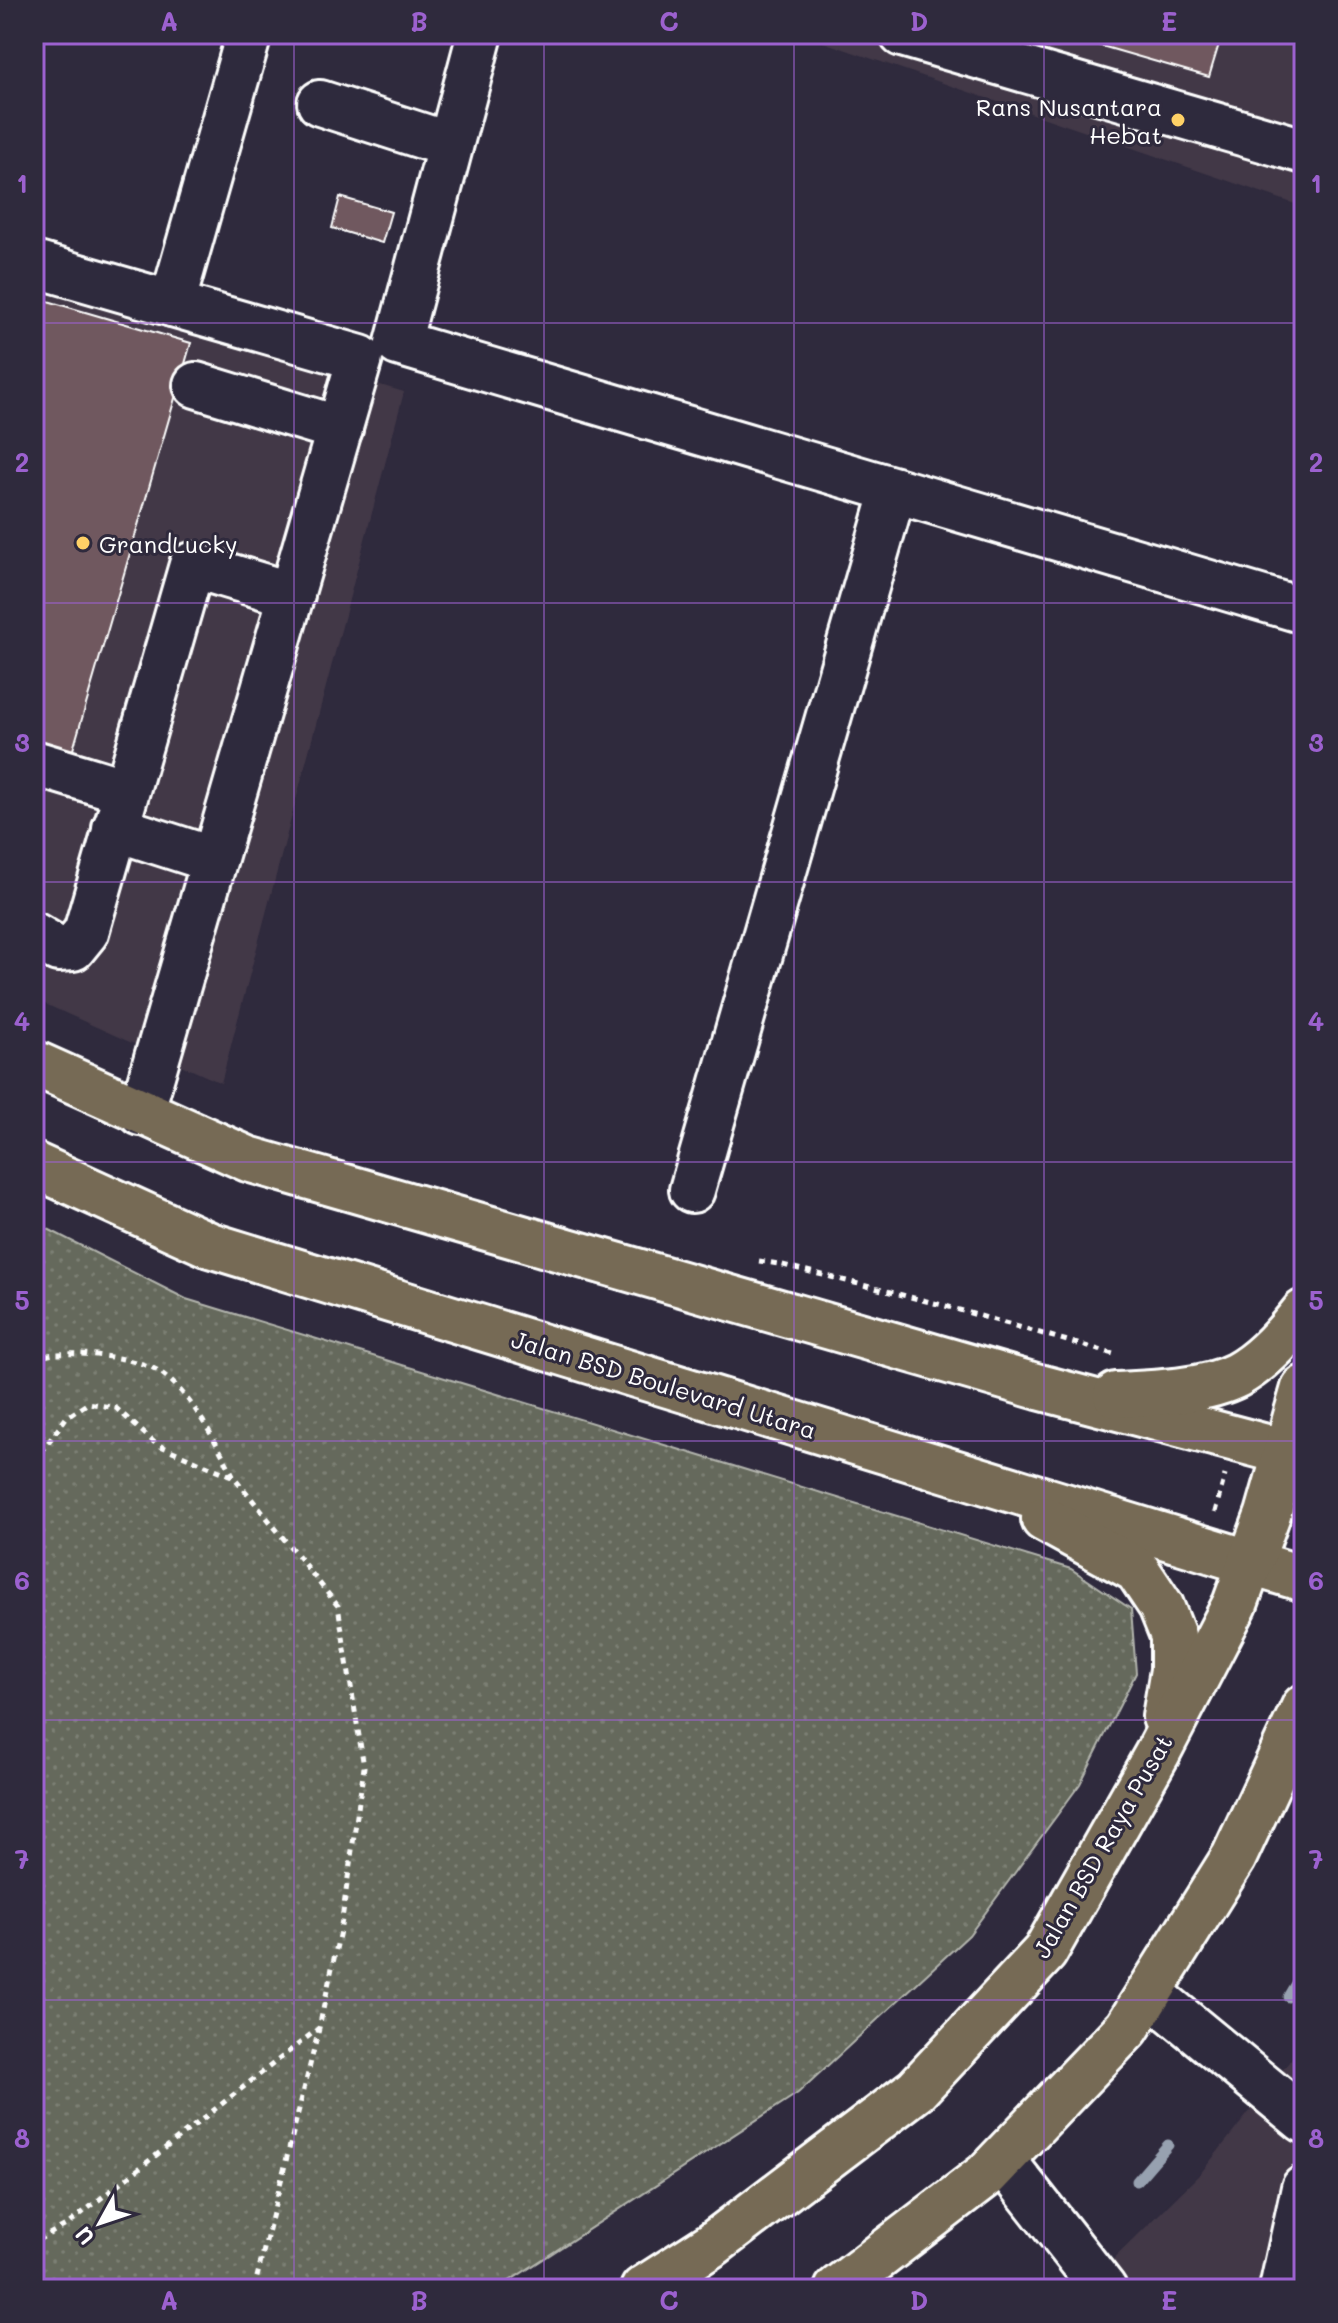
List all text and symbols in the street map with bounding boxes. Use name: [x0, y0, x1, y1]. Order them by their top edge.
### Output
text: A: [160, 4, 178, 38]
text: B: [410, 4, 428, 38]
text: C: [659, 4, 679, 38]
text: D: [910, 4, 928, 38]
text: E: [1161, 4, 1177, 38]
place label: Rans Nusantara Hebat: [976, 91, 1162, 150]
marker: Rans Nusantara Hebat: [1169, 111, 1187, 129]
text: 1: [16, 166, 28, 200]
text: 1: [1310, 166, 1322, 200]
text: 2: [15, 445, 29, 479]
text: 2: [1309, 445, 1323, 479]
place label: GrandLucky: [99, 528, 237, 559]
marker: GrandLucky: [74, 534, 92, 552]
text: 3: [14, 725, 30, 759]
text: 3: [1308, 725, 1324, 759]
text: 4: [14, 1004, 30, 1038]
text: 4: [1308, 1004, 1324, 1038]
text: 5: [14, 1283, 30, 1317]
text: 5: [1308, 1283, 1324, 1317]
street label: Jalan BSD Boulevard Utara: [508, 1323, 820, 1445]
text: 6: [14, 1563, 30, 1597]
text: 6: [1308, 1563, 1324, 1597]
street label: Jalan BSD Raya Pusat: [1025, 1729, 1179, 1963]
text: 7: [15, 1842, 29, 1876]
text: 7: [1309, 1842, 1323, 1876]
text: 8: [14, 2121, 30, 2155]
text: 8: [1308, 2121, 1324, 2155]
north arrow: [60, 2183, 140, 2263]
text: U: [68, 2221, 100, 2251]
text: A: [160, 2283, 178, 2317]
text: B: [410, 2283, 428, 2317]
text: C: [659, 2283, 679, 2317]
text: D: [910, 2283, 928, 2317]
text: E: [1161, 2283, 1177, 2317]

